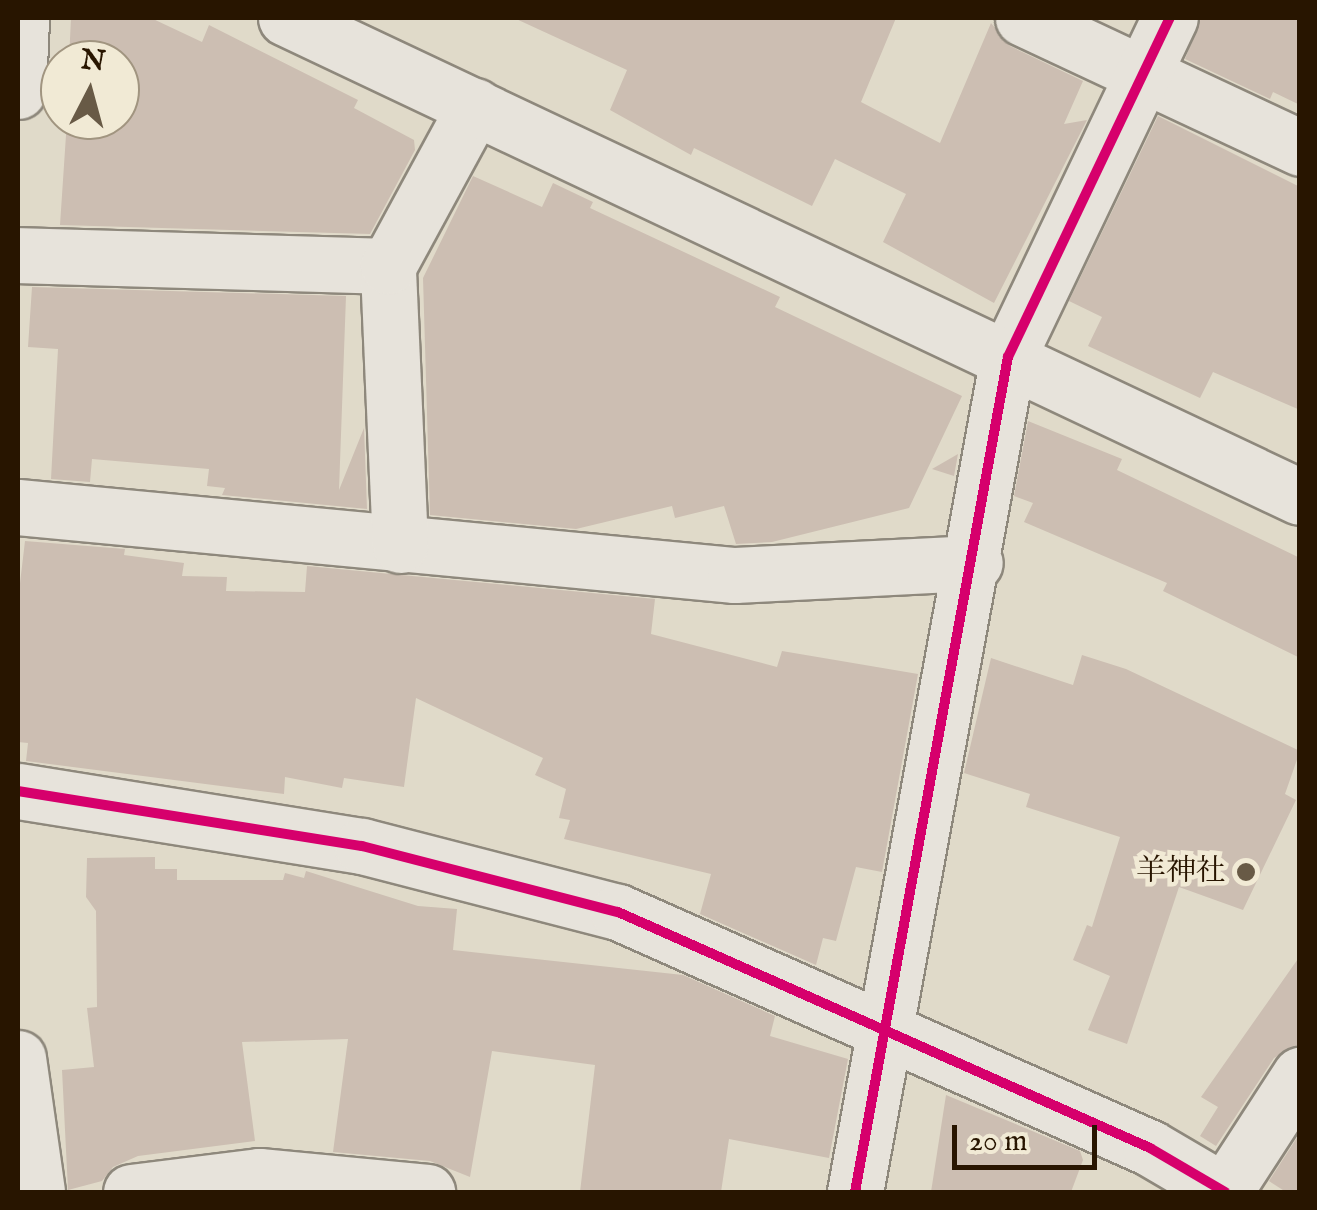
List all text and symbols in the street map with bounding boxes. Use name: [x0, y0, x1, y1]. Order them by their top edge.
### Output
north arrow: [40, 40, 140, 140]
text: N: [79, 43, 107, 80]
place label: 羊神社: [1136, 854, 1226, 890]
marker: 羊神社: [1235, 861, 1257, 883]
scale bar: [957, 1105, 1102, 1167]
text: 20 m: [969, 1123, 1028, 1161]

